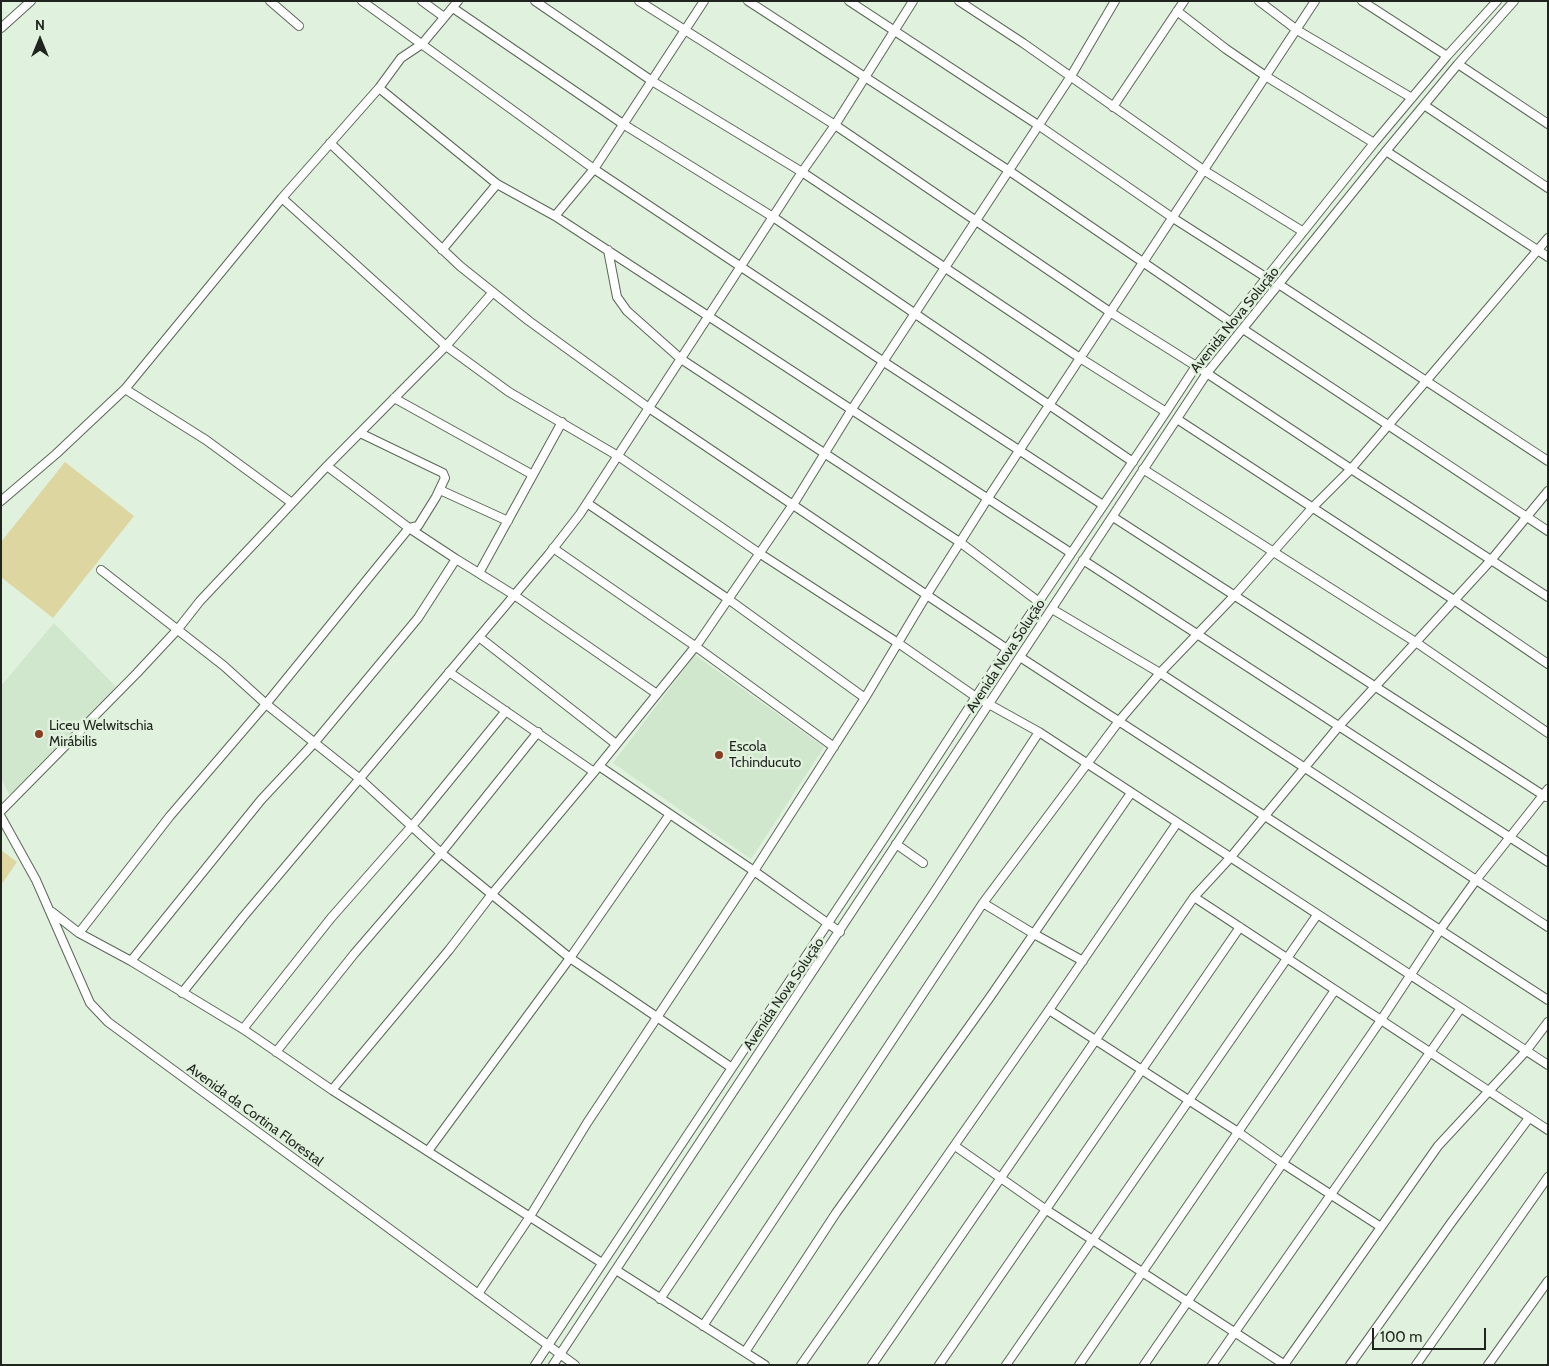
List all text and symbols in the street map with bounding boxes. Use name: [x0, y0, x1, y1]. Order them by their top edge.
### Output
north arrow: [15, 15, 65, 65]
text: N: [35, 16, 45, 34]
street label: Avenida Nova Solução: [1187, 264, 1283, 376]
street label: Avenida Nova Solução: [963, 596, 1049, 716]
place label: Liceu Welwitschia Mirábilis: [49, 718, 153, 750]
marker: Liceu Welwitschia Mirábilis: [33, 728, 45, 740]
place label: Escola Tchinducuto: [729, 739, 801, 772]
marker: Escola Tchinducuto: [713, 749, 725, 761]
street label: Avenida Nova Solução: [740, 935, 828, 1053]
street label: Avenida da Cortina Florestal: [184, 1060, 326, 1170]
scale bar: [1374, 1318, 1488, 1350]
text: 100 m: [1380, 1328, 1422, 1346]

